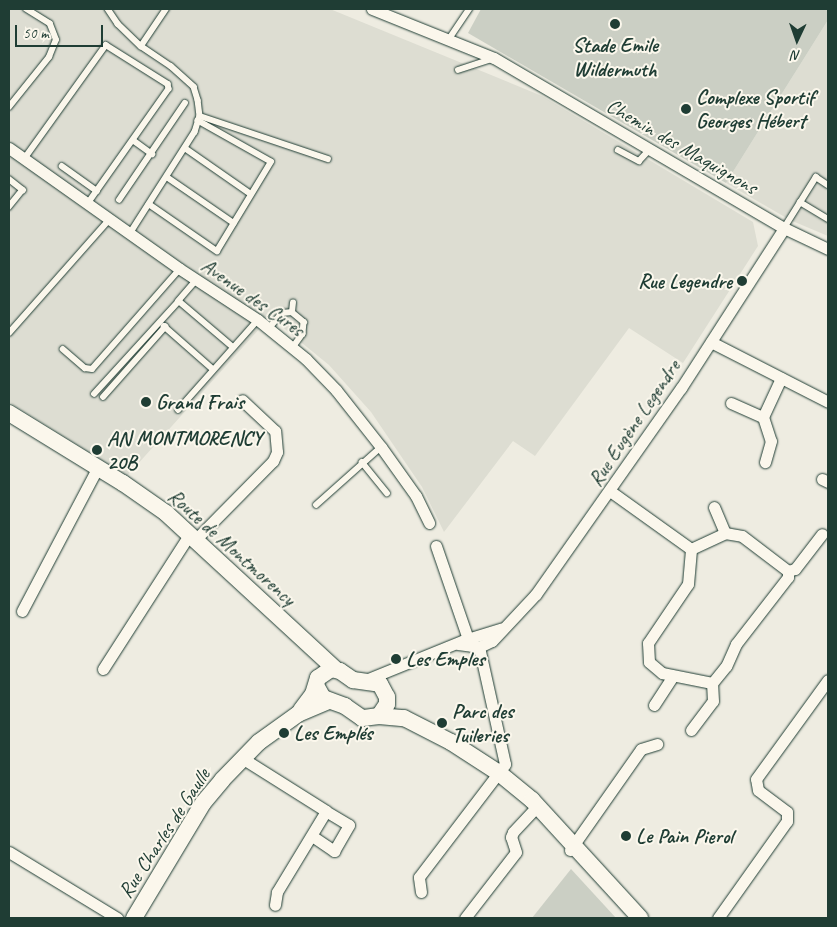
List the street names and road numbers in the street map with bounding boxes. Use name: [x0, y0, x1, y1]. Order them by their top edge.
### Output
street label: Chemin des Maquignons: [602, 93, 762, 199]
street label: Avenue des Cures: [197, 252, 309, 342]
street label: Rue Eugène Legendre: [582, 355, 686, 491]
street label: Route de Montmorency: [163, 483, 301, 611]
street label: Rue Charles de Gaulle: [112, 763, 216, 903]

